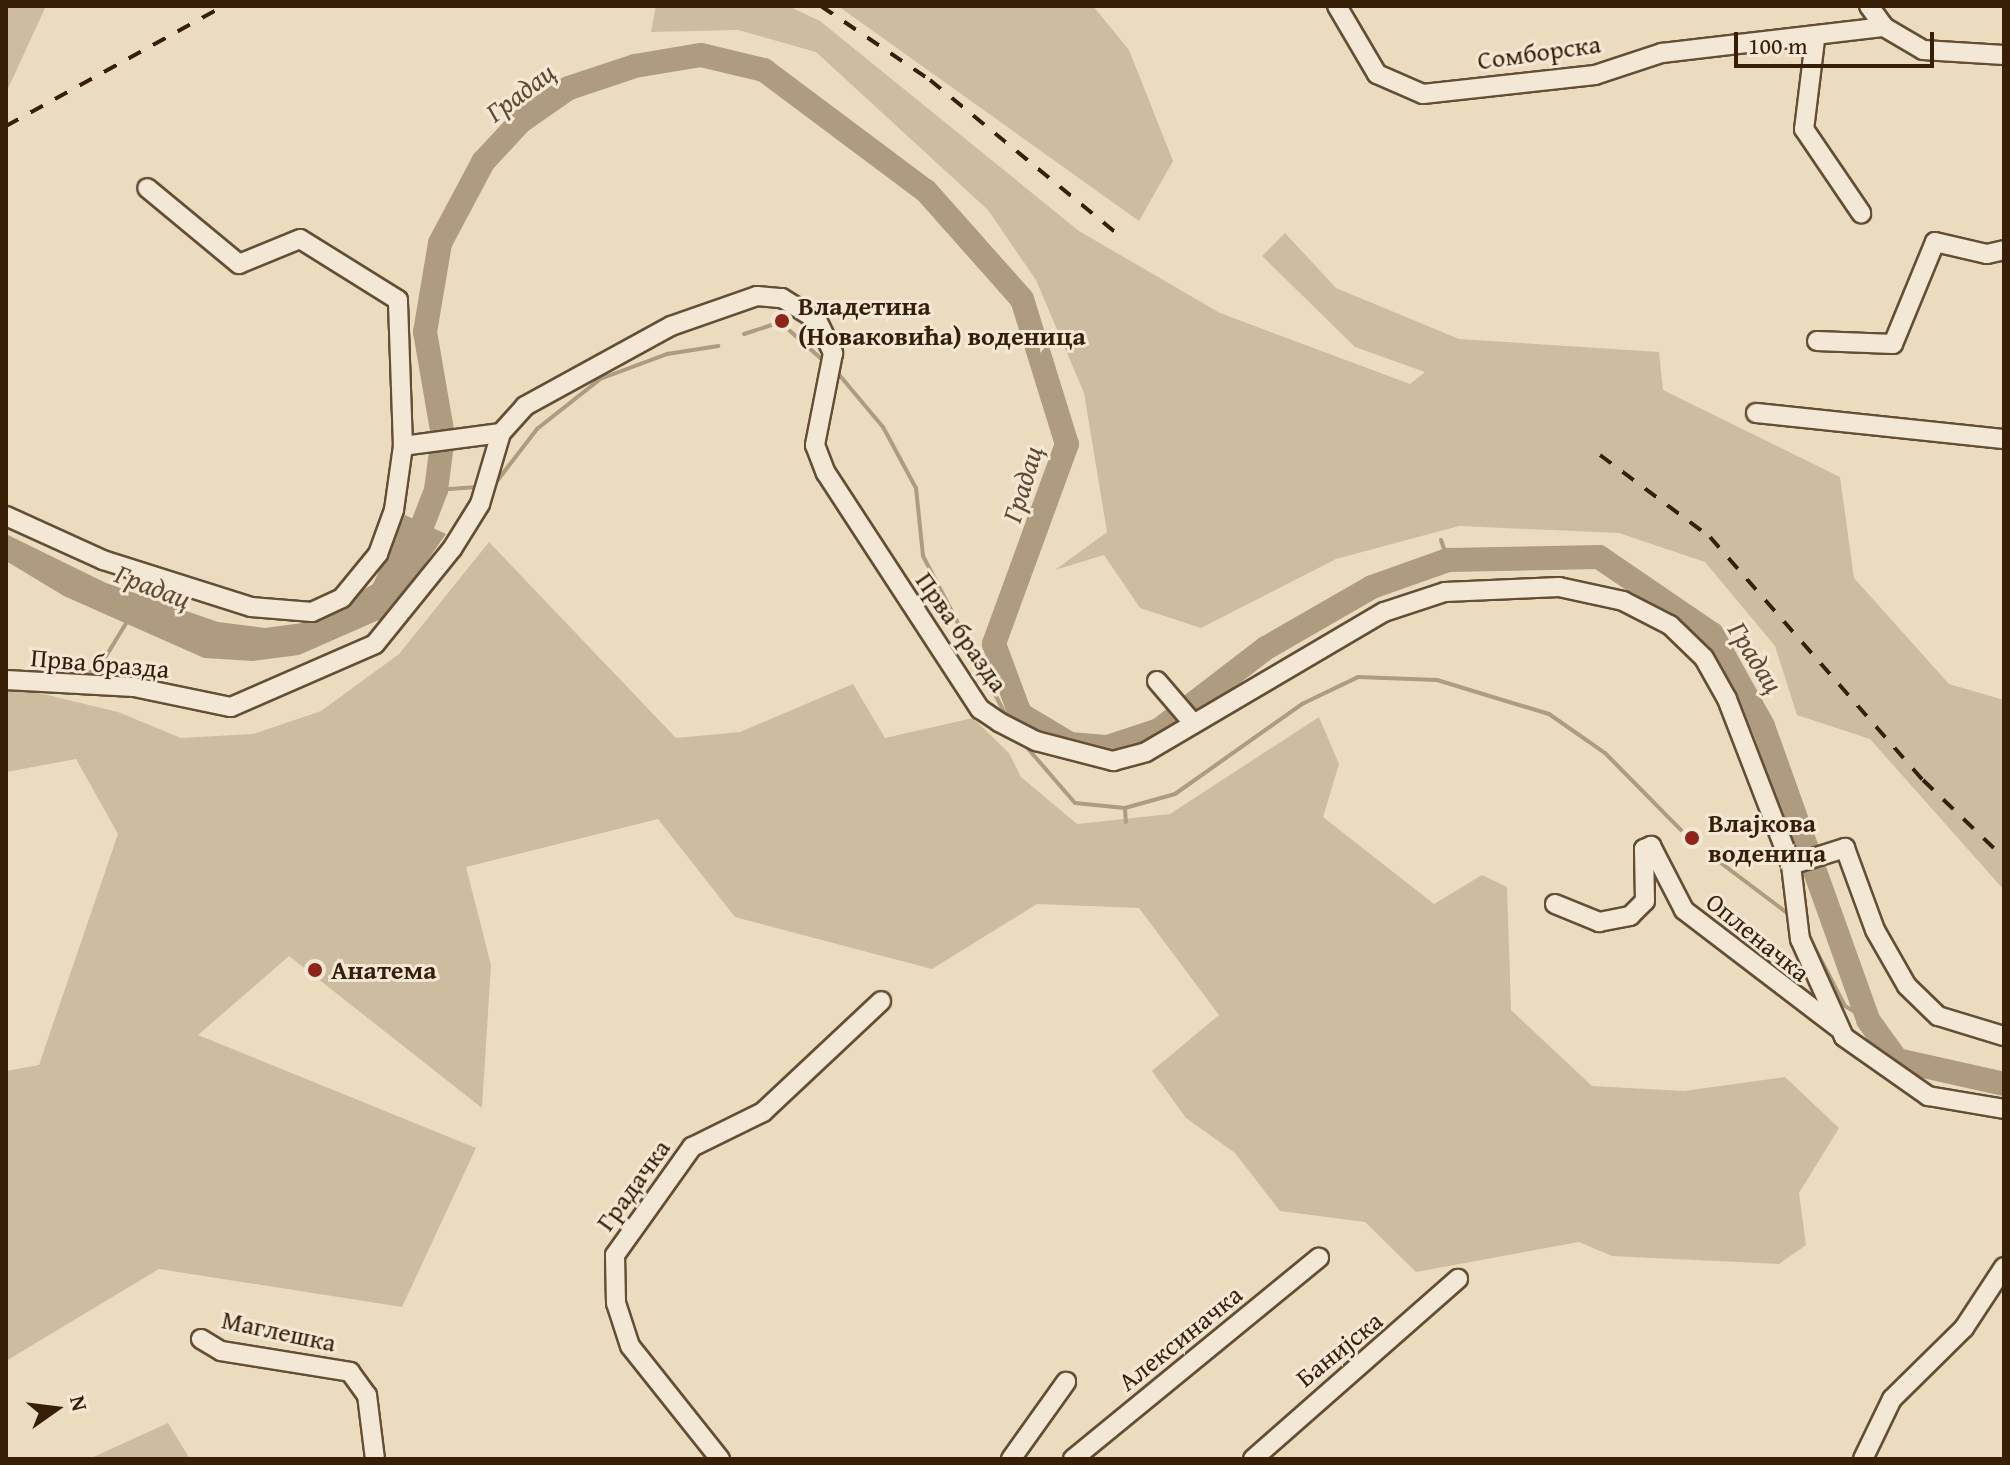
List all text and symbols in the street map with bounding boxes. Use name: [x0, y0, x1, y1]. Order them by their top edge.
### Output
scale bar: [1738, 16, 1938, 66]
street label: Сомборска: [1475, 28, 1603, 76]
text: 100 m: [1748, 28, 1808, 63]
water label: Градац: [479, 55, 561, 129]
place label: Владетина (Новаковића) воденица: [798, 290, 1086, 352]
marker: Владетина (Новаковића) воденица: [773, 312, 791, 330]
water label: Градац: [995, 442, 1049, 526]
water label: Градац: [111, 556, 195, 616]
street label: Прва бразда: [909, 566, 1015, 698]
water label: Градац: [1721, 615, 1791, 699]
street label: Прва бразда: [29, 641, 171, 685]
place label: Влајкова воденица: [1708, 807, 1826, 868]
marker: Влајкова воденица: [1683, 829, 1701, 847]
street label: Опленачка: [1700, 886, 1816, 988]
place label: Анатема: [331, 954, 436, 986]
marker: Анатема: [306, 961, 324, 979]
street label: Градачка: [589, 1133, 677, 1237]
street label: Алексиначка: [1112, 1279, 1248, 1397]
street label: Маглешка: [219, 1304, 339, 1358]
street label: Банијска: [1289, 1305, 1389, 1393]
north arrow: [16, 1369, 96, 1449]
text: N: [62, 1392, 97, 1414]

